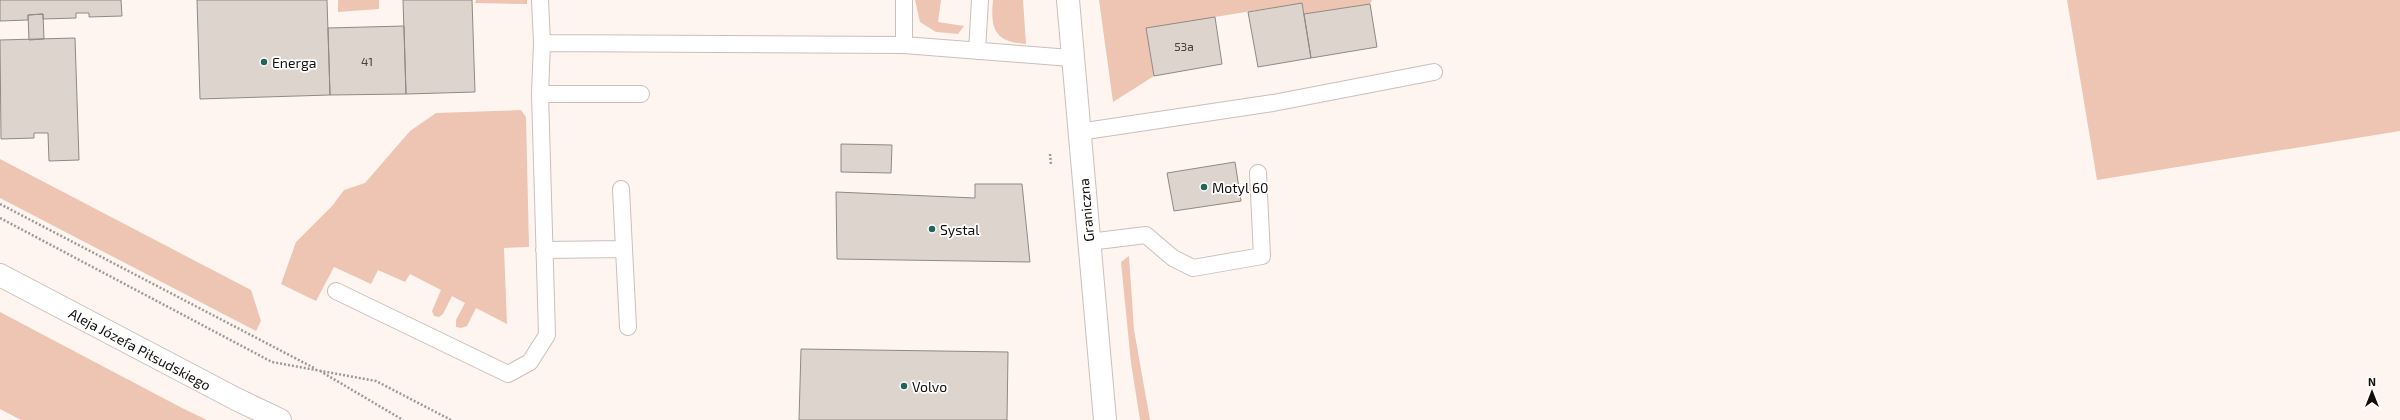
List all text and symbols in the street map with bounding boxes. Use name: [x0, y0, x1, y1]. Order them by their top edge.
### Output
house number: 53a: [1174, 39, 1194, 53]
place label: Energa: [272, 54, 316, 71]
house number: 41: [361, 54, 373, 68]
marker: Energa: [259, 57, 269, 67]
street label: Graniczna: [1075, 178, 1097, 242]
place label: Motyl 60: [1212, 179, 1268, 196]
marker: Motyl 60: [1199, 182, 1209, 192]
place label: Systal: [940, 221, 980, 238]
marker: Systal: [927, 224, 937, 234]
street label: Aleja Józefa Piłsudskiego: [66, 304, 214, 394]
north arrow: [2352, 372, 2392, 412]
text: N: [2368, 375, 2376, 388]
place label: Volvo: [912, 378, 947, 395]
marker: Volvo: [899, 381, 909, 391]

